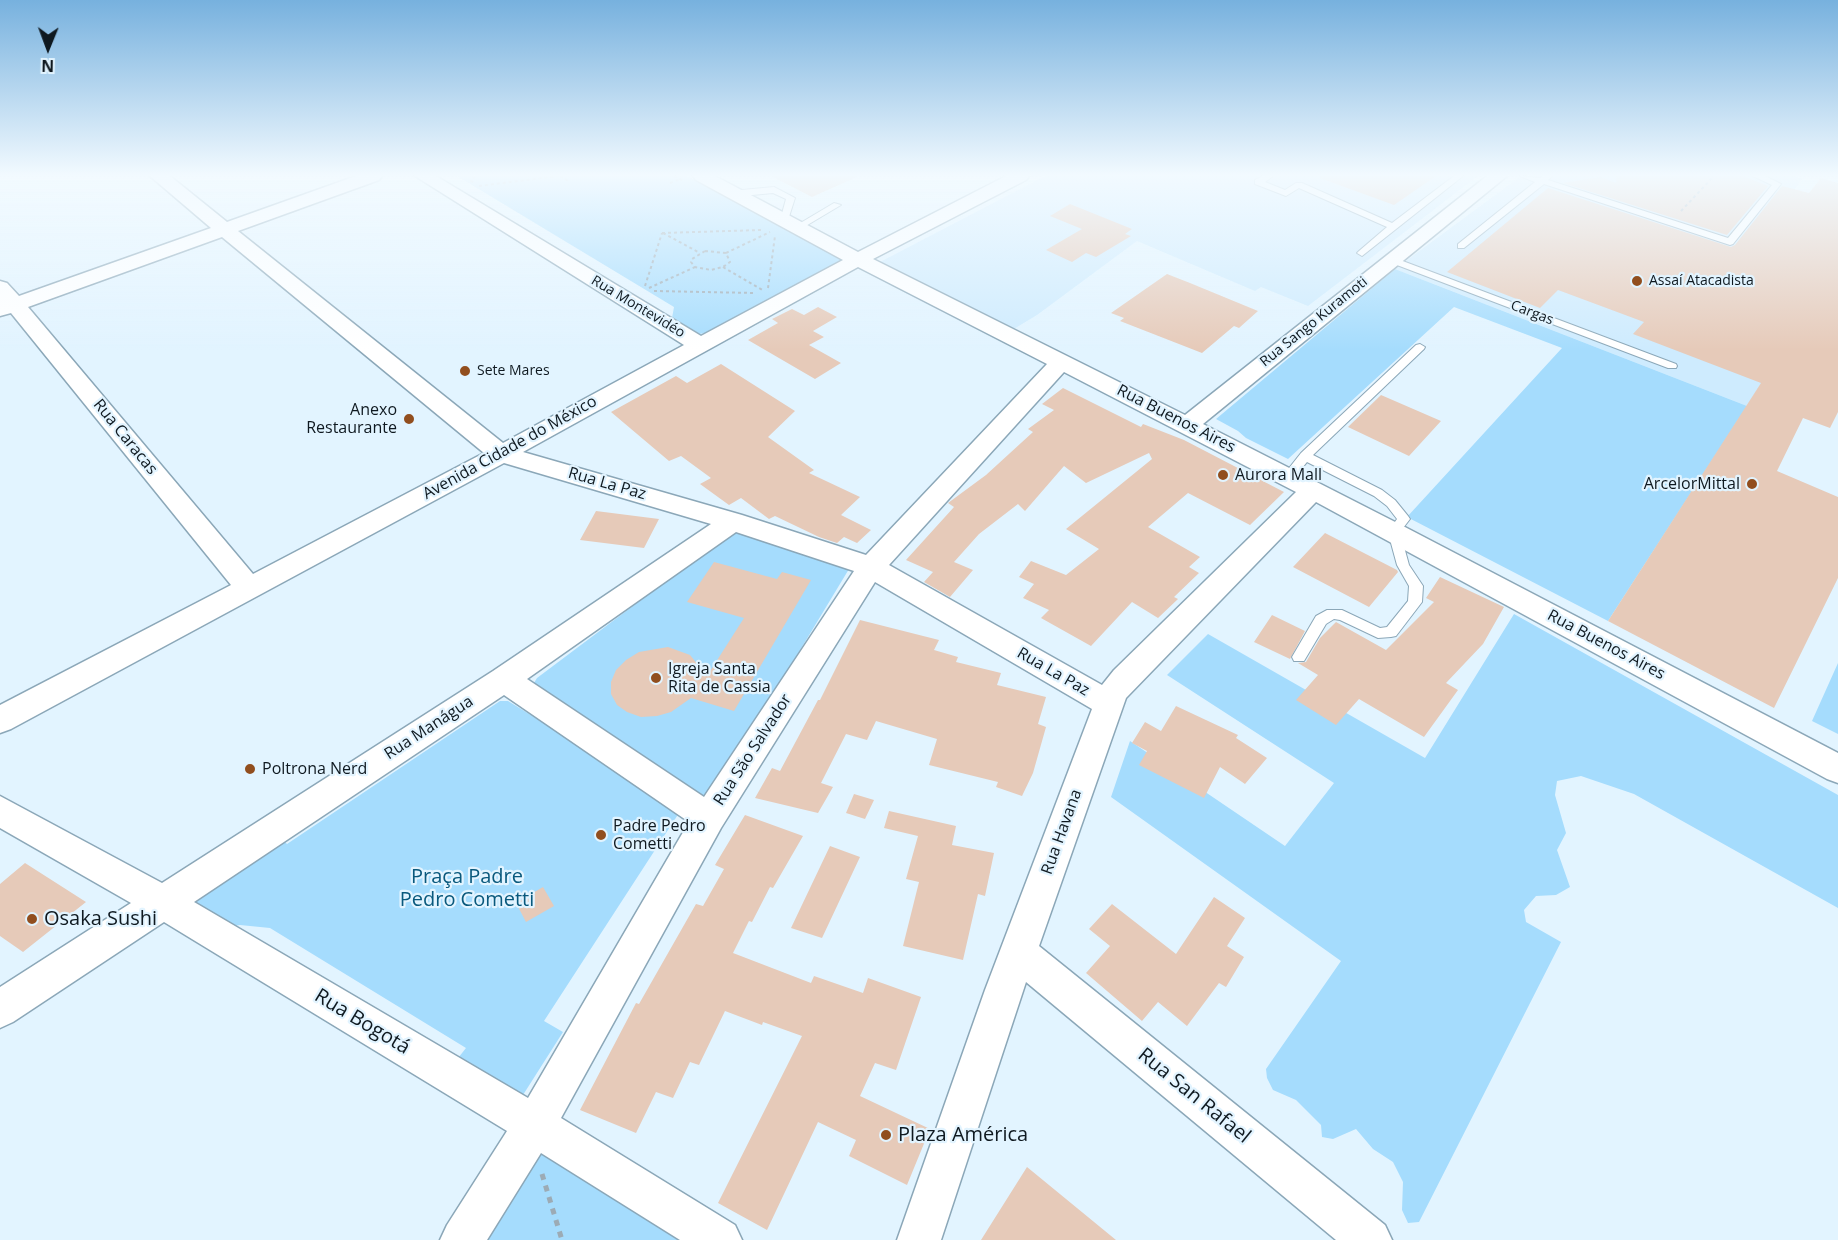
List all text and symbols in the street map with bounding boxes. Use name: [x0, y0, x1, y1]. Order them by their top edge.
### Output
north arrow: [18, 18, 78, 78]
text: N: [41, 55, 54, 77]
street label: Rua Montevidéo: [588, 272, 688, 342]
place label: Assaí Atacadista: [1649, 273, 1754, 289]
street label: Rua Sango Kuramoti: [1257, 274, 1371, 370]
marker: Assaí Atacadista: [1630, 274, 1644, 288]
street label: Cargas: [1508, 297, 1556, 329]
place label: Sete Mares: [477, 363, 550, 379]
marker: Sete Mares: [458, 364, 472, 378]
street label: Rua Buenos Aires: [1114, 381, 1238, 457]
street label: Avenida Cidade do México: [420, 392, 600, 504]
street label: Rua Caracas: [89, 395, 161, 479]
place label: Anexo Restaurante: [306, 400, 397, 438]
marker: Anexo Restaurante: [402, 412, 416, 426]
street label: Rua La Paz: [566, 464, 648, 504]
place label: Aurora Mall: [1235, 465, 1322, 485]
marker: Aurora Mall: [1216, 468, 1230, 482]
place label: ArcelorMittal: [1644, 474, 1740, 494]
marker: ArcelorMittal: [1745, 477, 1759, 491]
street label: Rua Buenos Aires: [1544, 606, 1668, 684]
street label: Rua La Paz: [1013, 644, 1093, 700]
place label: Igreja Santa Rita de Cassia: [668, 659, 771, 697]
marker: Igreja Santa Rita de Cassia: [649, 671, 663, 685]
street label: Rua São Salvador: [710, 691, 796, 809]
street label: Rua Manágua: [381, 692, 477, 764]
place label: Poltrona Nerd: [262, 759, 367, 779]
marker: Poltrona Nerd: [243, 762, 257, 776]
street label: Rua Havana: [1038, 787, 1086, 877]
place label: Padre Pedro Cometti: [613, 816, 706, 854]
marker: Padre Pedro Cometti: [594, 828, 608, 842]
park label: Praça Padre Pedro Cometti: [400, 865, 534, 912]
place label: Osaka Sushi: [44, 907, 157, 931]
marker: Osaka Sushi: [25, 912, 39, 926]
street label: Rua Bogotá: [310, 984, 414, 1060]
street label: Rua San Rafael: [1133, 1043, 1255, 1149]
place label: Plaza América: [898, 1123, 1028, 1147]
marker: Plaza América: [879, 1128, 893, 1142]

